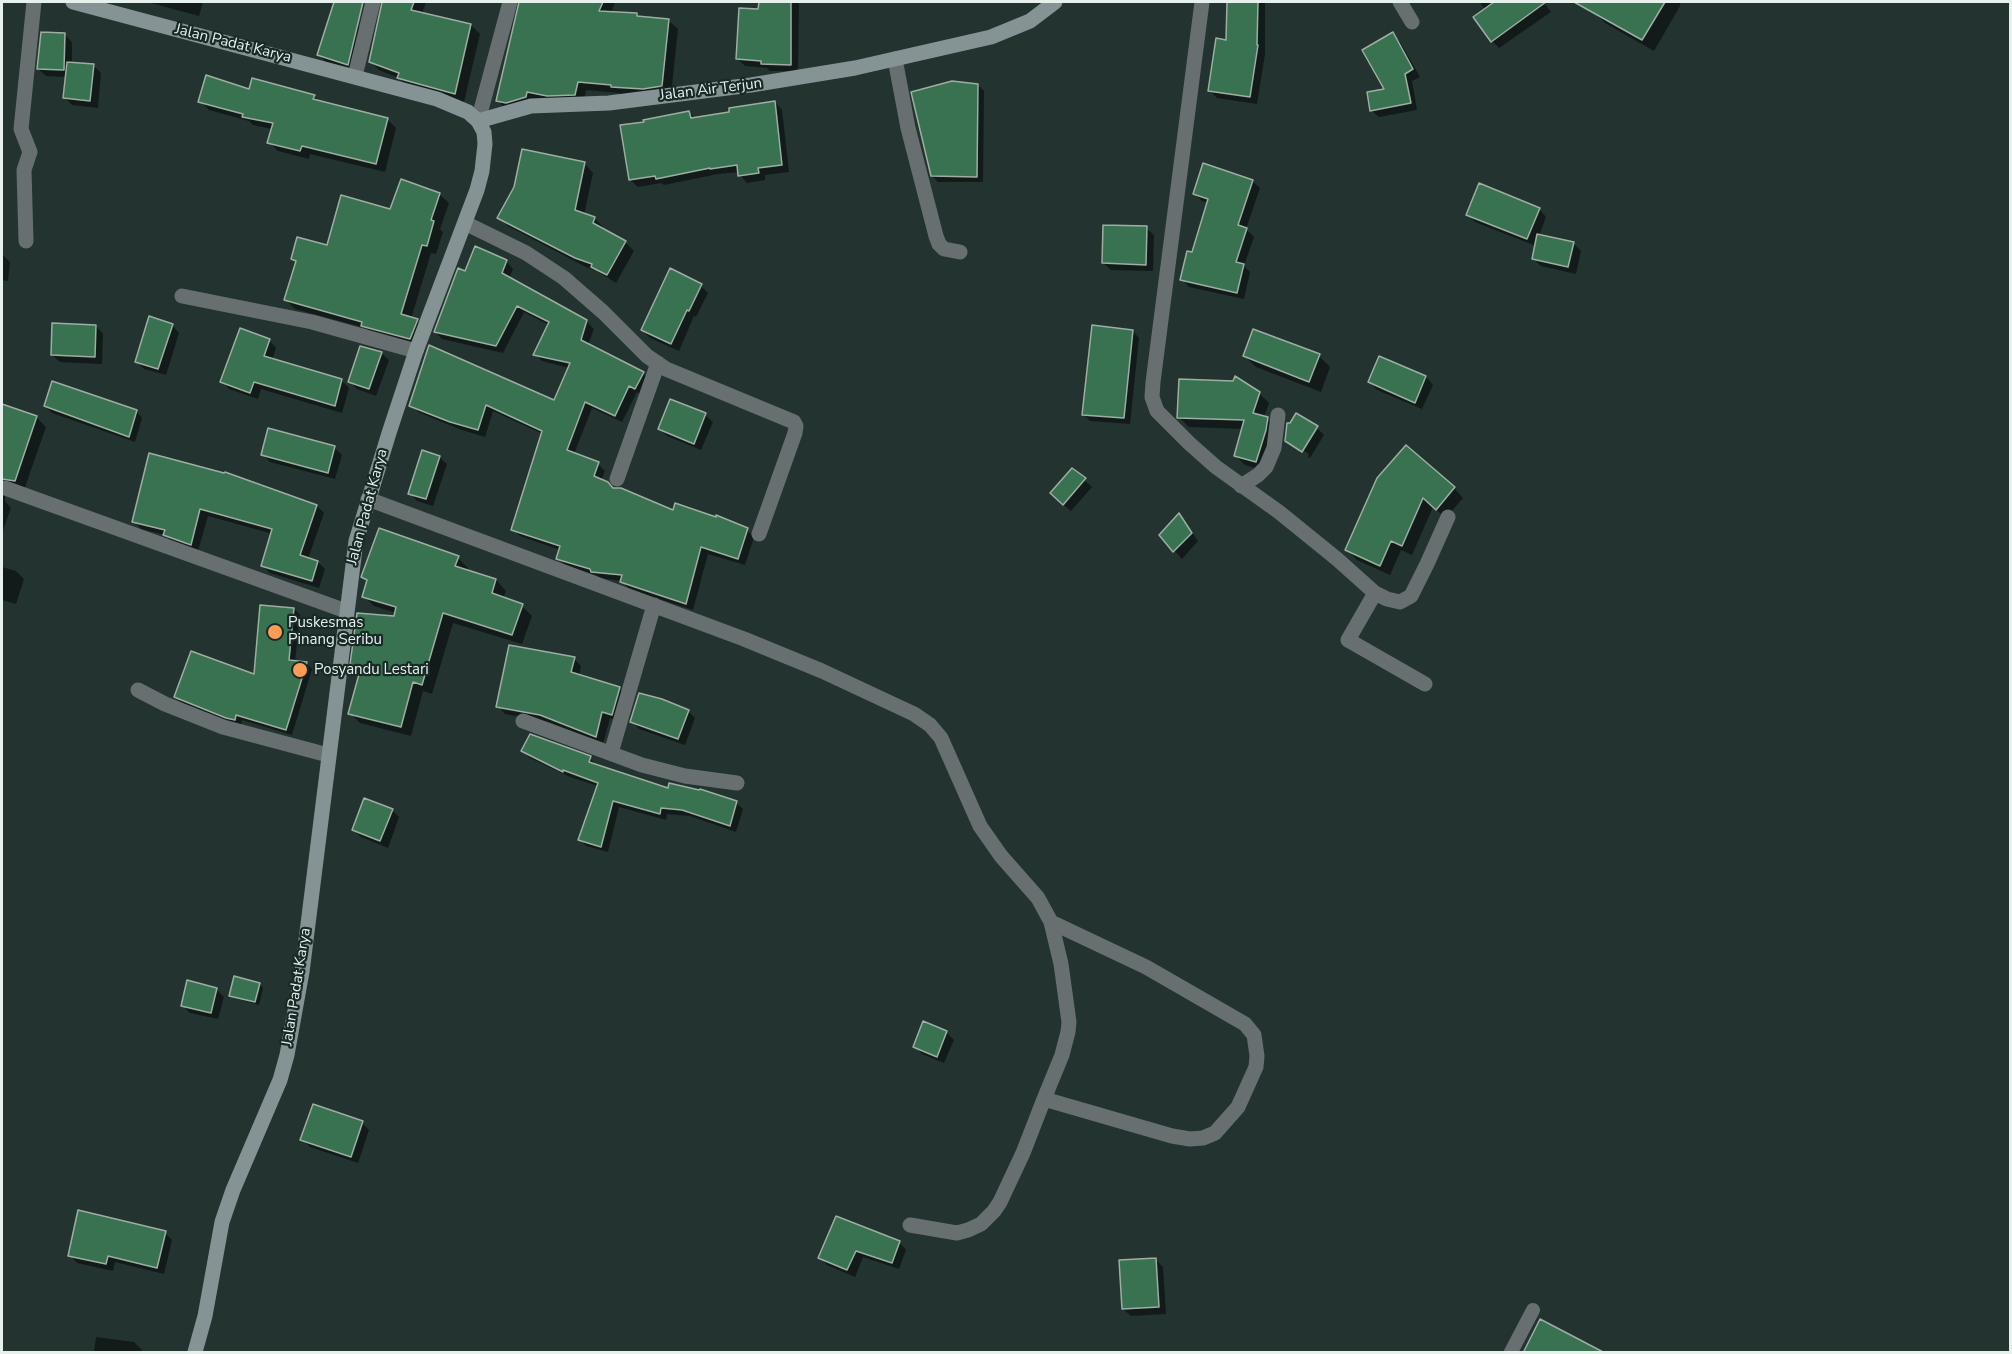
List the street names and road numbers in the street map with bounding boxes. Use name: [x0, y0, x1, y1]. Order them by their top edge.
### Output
street label: Jalan Padat Karya: [173, 21, 293, 67]
street label: Jalan Air Terjun: [659, 75, 763, 105]
street label: Jalan Padat Karya: [344, 447, 392, 567]
street label: Jalan Padat Karya: [279, 927, 315, 1047]

